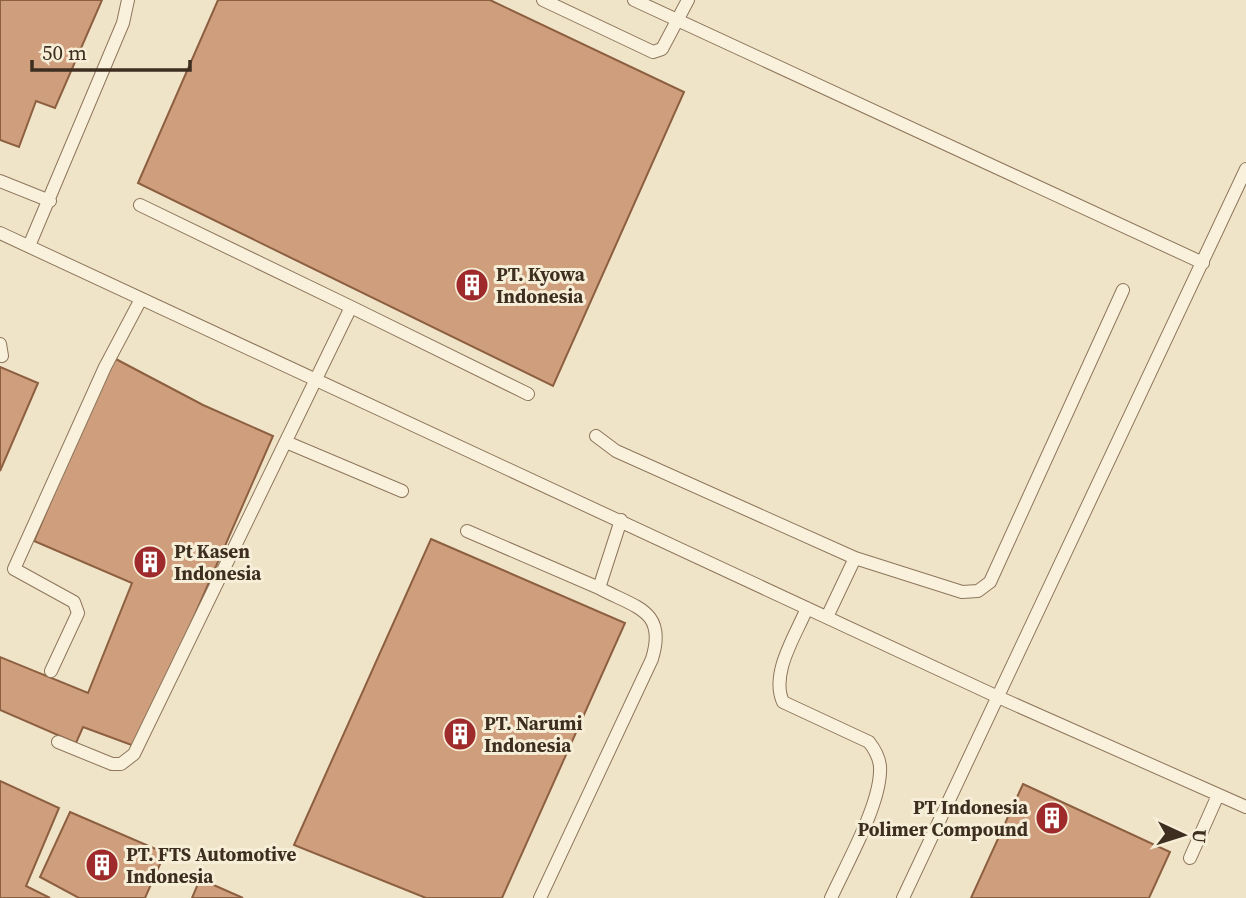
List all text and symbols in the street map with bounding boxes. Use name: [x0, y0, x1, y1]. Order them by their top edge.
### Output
scale bar: [32, 28, 189, 72]
text: 50 m: [42, 38, 87, 67]
place label: PT. Kyowa Indonesia: [496, 261, 586, 309]
building icon: PT. Kyowa Indonesia: [453, 266, 491, 304]
place label: Pt Kasen Indonesia: [174, 538, 262, 586]
building icon: Pt Kasen Indonesia: [131, 543, 169, 581]
place label: PT. Narumi Indonesia: [484, 710, 582, 758]
building icon: PT. Narumi Indonesia: [441, 715, 479, 753]
place label: PT Indonesia Polimer Compound: [857, 794, 1029, 842]
building icon: PT Indonesia Polimer Compound: [1033, 799, 1071, 837]
north arrow: [1148, 800, 1218, 870]
text: U: [1186, 828, 1213, 844]
place label: PT. FTS Automotive Indonesia: [126, 841, 296, 889]
building icon: PT. FTS Automotive Indonesia: [83, 846, 121, 884]

